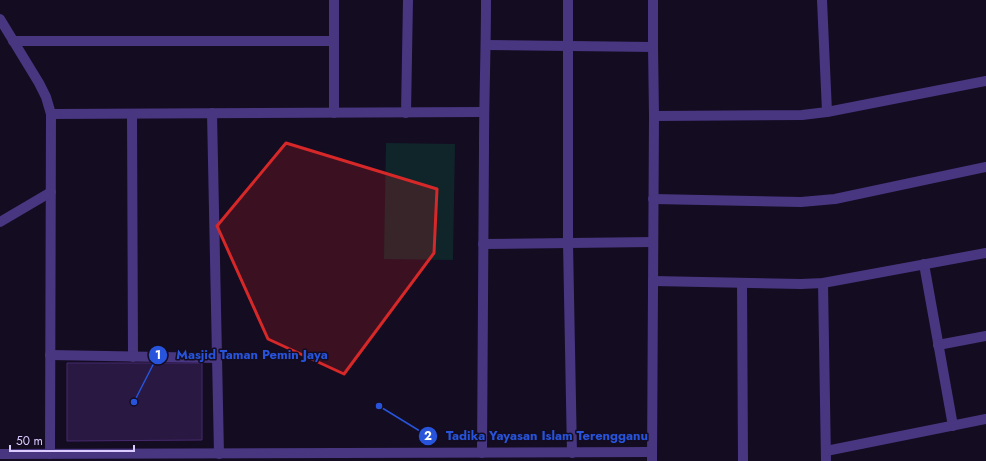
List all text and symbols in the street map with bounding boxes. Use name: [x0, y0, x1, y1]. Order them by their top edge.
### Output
callout: Masjid Taman Pemin Jaya: [148, 342, 335, 367]
text: Masjid Taman Pemin Jaya: [176, 345, 328, 364]
text: 1: [155, 346, 161, 364]
callout: Tadika Yayasan Islam Terengganu: [418, 423, 656, 448]
text: Tadika Yayasan Islam Terengganu: [446, 426, 648, 445]
scale bar: [10, 427, 134, 453]
text: 2: [424, 427, 432, 445]
text: 50 m: [16, 432, 43, 450]

